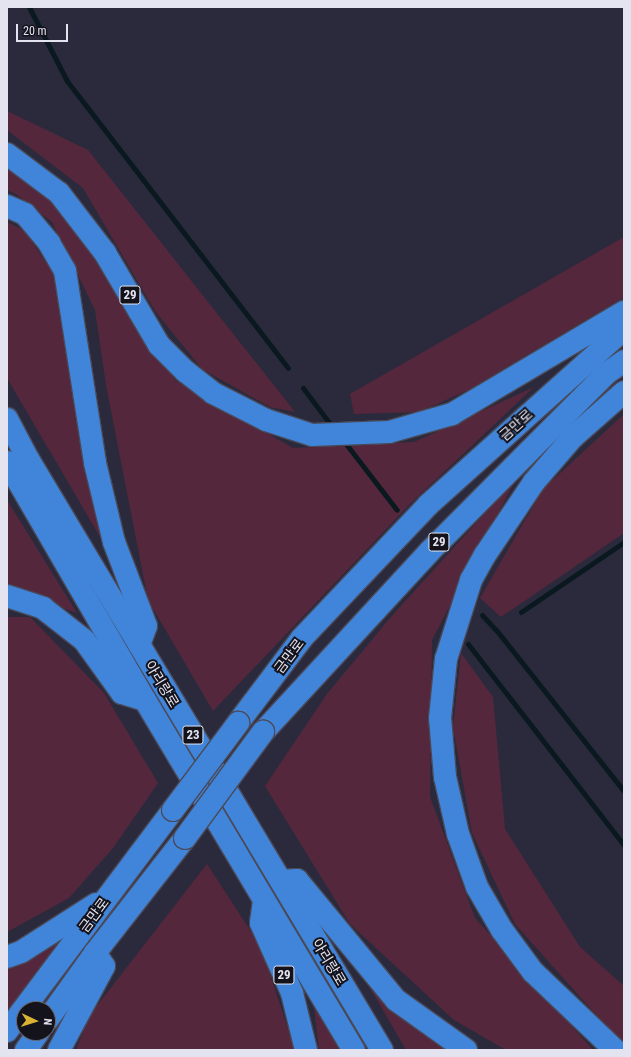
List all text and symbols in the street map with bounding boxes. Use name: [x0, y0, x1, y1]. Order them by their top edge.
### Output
scale bar: [18, 16, 70, 42]
text: 20 m: [23, 24, 47, 38]
road number: 29: [119, 284, 141, 306]
street label: 금만로: [496, 406, 536, 444]
road number: 29: [428, 531, 450, 553]
street label: 금만로: [271, 636, 307, 676]
street label: 아리랑로: [142, 658, 182, 710]
road number: 23: [182, 724, 204, 746]
street label: 금만로: [76, 895, 112, 935]
street label: 아리랑로: [309, 936, 349, 988]
road number: 29: [273, 964, 295, 986]
north arrow: [16, 1001, 56, 1041]
text: N: [41, 1018, 54, 1026]

